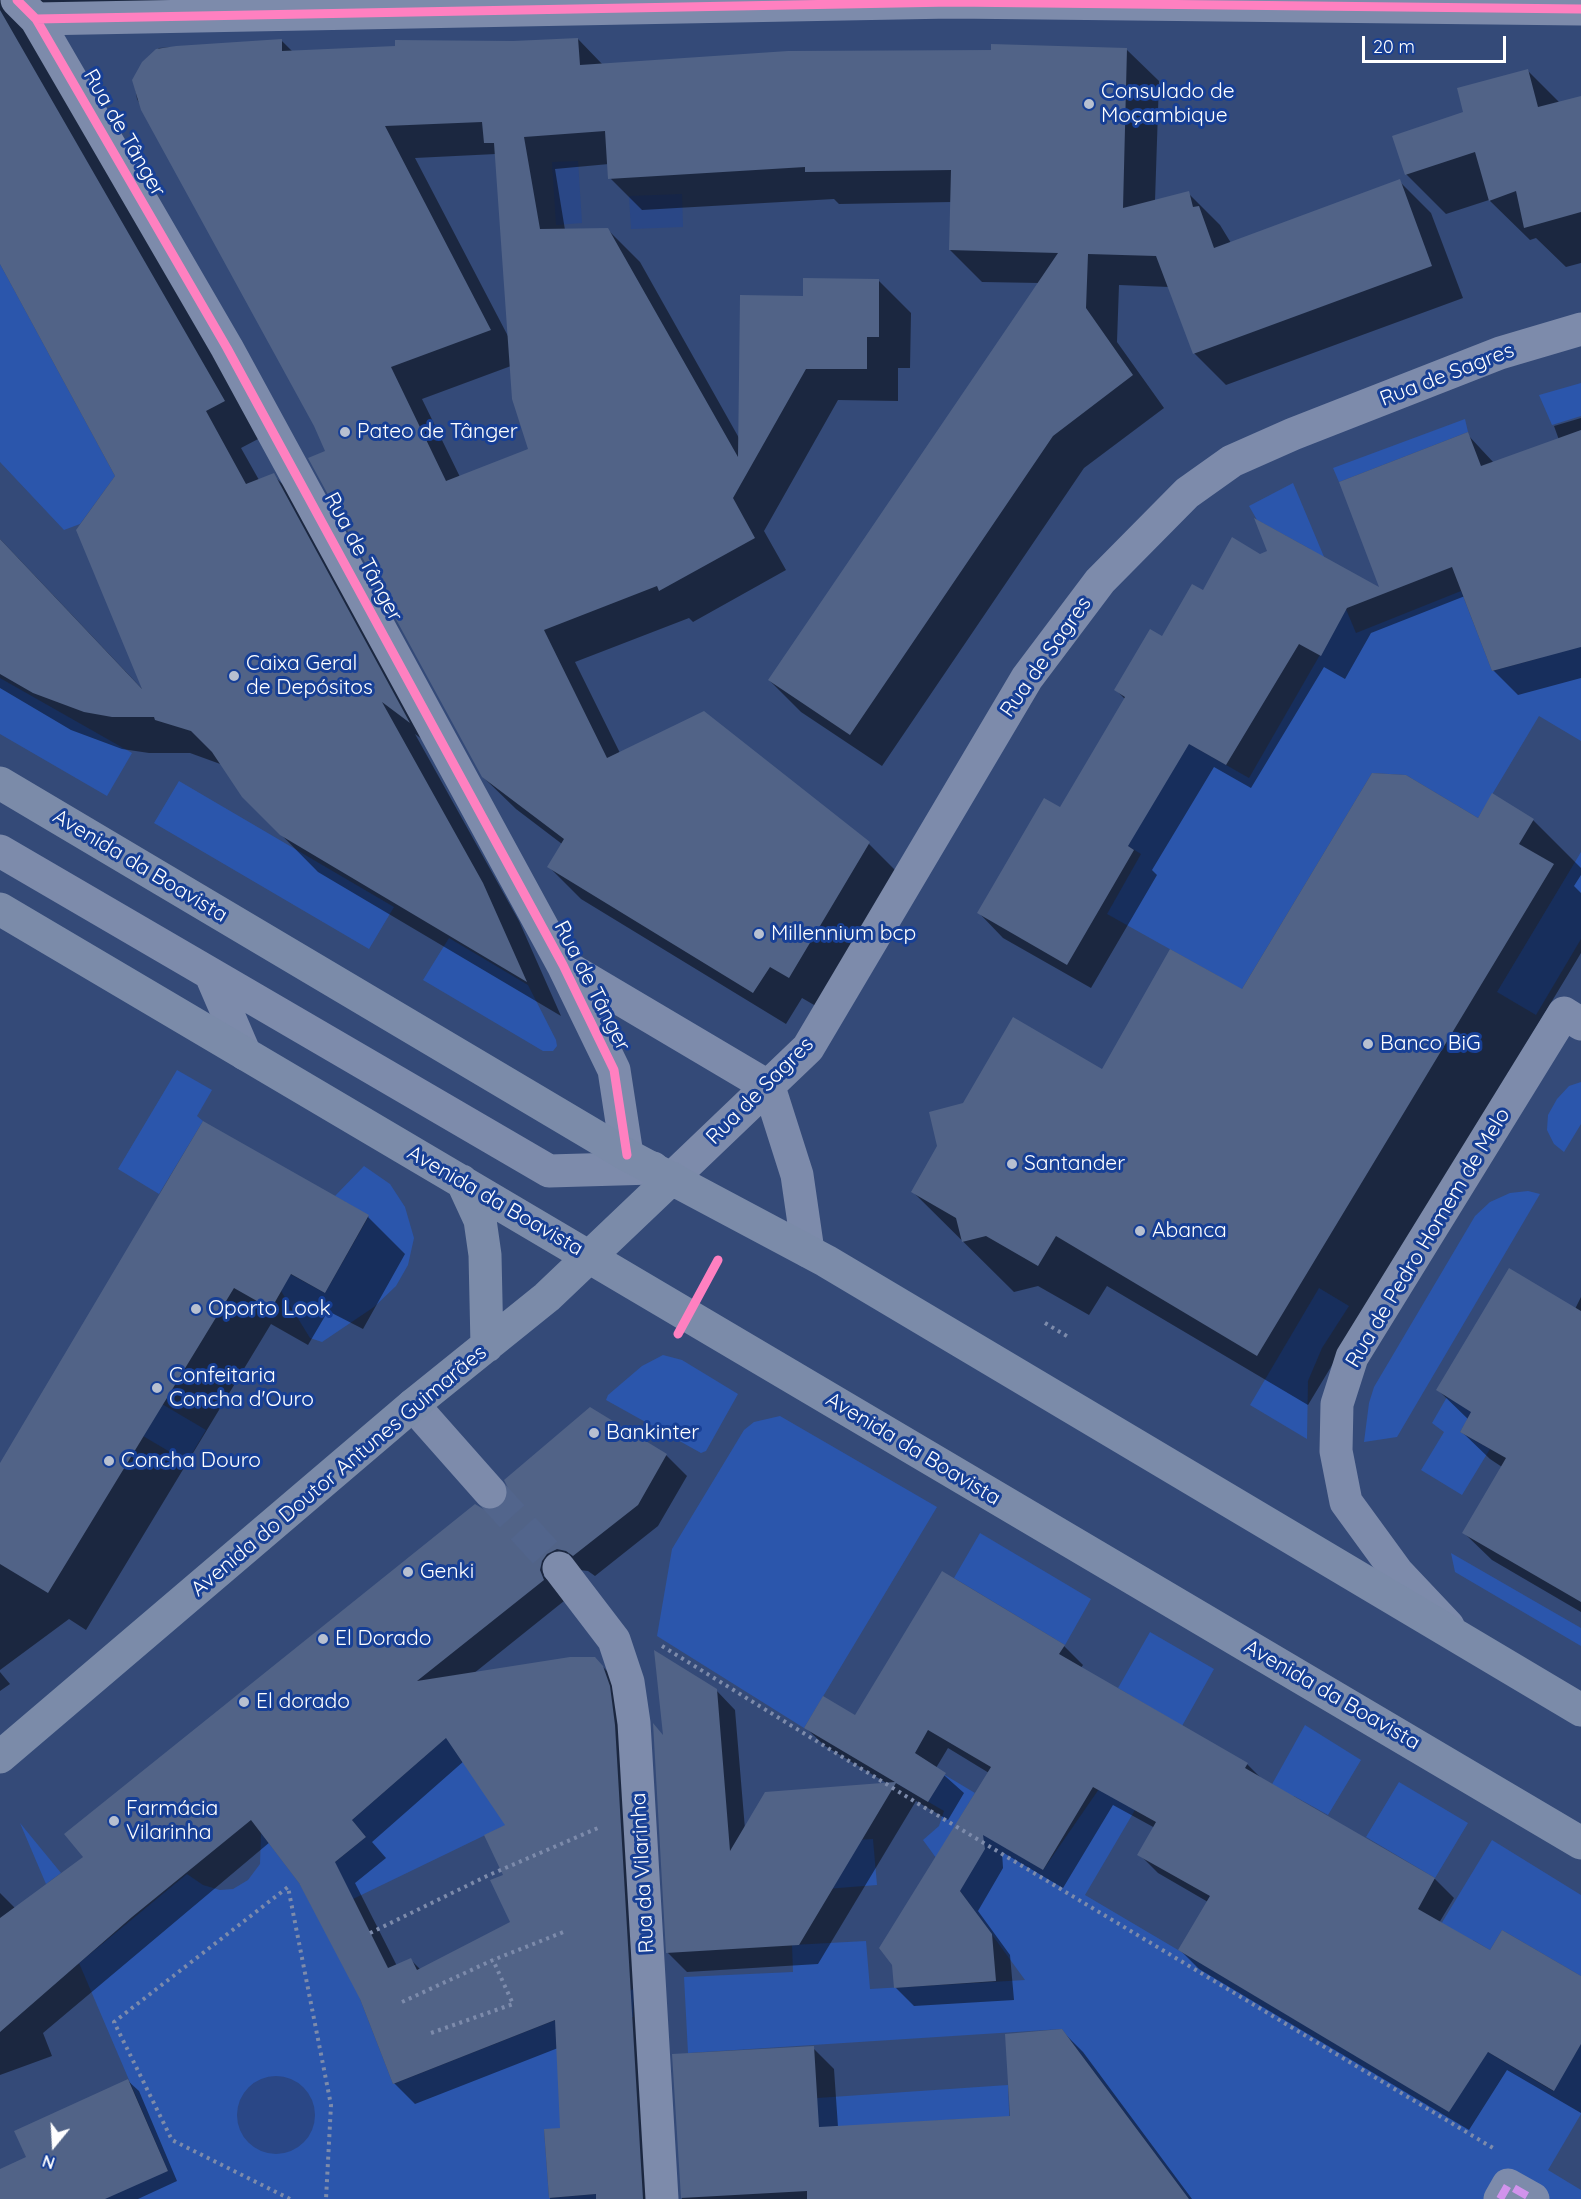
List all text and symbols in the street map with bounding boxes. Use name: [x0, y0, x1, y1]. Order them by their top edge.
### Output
scale bar: [1365, 24, 1509, 62]
text: 20 m: [1373, 35, 1415, 58]
street label: Rua de Tânger: [77, 65, 171, 201]
place label: Consulado de Moçambique: [1101, 79, 1235, 129]
marker: Consulado de Moçambique: [1082, 97, 1096, 111]
street label: Rua de Sagres: [1376, 338, 1518, 412]
place label: Pateo de Tânger: [357, 419, 518, 445]
marker: Pateo de Tânger: [338, 425, 352, 439]
street label: Rua de Tânger: [318, 488, 408, 626]
street label: Rua de Sagres: [995, 592, 1097, 722]
place label: Caixa Geral de Depósitos: [246, 651, 373, 701]
marker: Caixa Geral de Depósitos: [227, 669, 241, 683]
street label: Avenida da Boavista: [48, 804, 232, 928]
street label: Rua de Tânger: [548, 917, 636, 1055]
place label: Millennium bcp: [771, 921, 916, 947]
marker: Millennium bcp: [752, 927, 766, 941]
place label: Banco BiG: [1380, 1031, 1481, 1057]
street label: Rua de Sagres: [701, 1032, 819, 1150]
marker: Banco BiG: [1361, 1037, 1375, 1051]
street label: Rua de Pedro Homem de Melo: [1340, 1104, 1516, 1372]
street label: Avenida da Boavista: [403, 1140, 587, 1262]
place label: Santander: [1024, 1151, 1125, 1177]
marker: Santander: [1005, 1157, 1019, 1171]
place label: Abanca: [1152, 1218, 1227, 1244]
marker: Abanca: [1133, 1224, 1147, 1238]
place label: Oporto Look: [208, 1296, 331, 1322]
marker: Oporto Look: [189, 1302, 203, 1316]
street label: Avenida do Doutor Antunes Guimarães: [186, 1340, 492, 1602]
place label: Confeitaria Concha d'Ouro: [169, 1363, 314, 1413]
marker: Confeitaria Concha d'Ouro: [150, 1381, 164, 1395]
street label: Avenida da Boavista: [821, 1387, 1005, 1511]
place label: Bankinter: [606, 1420, 699, 1446]
marker: Bankinter: [587, 1426, 601, 1440]
place label: Concha Douro: [121, 1448, 261, 1474]
marker: Concha Douro: [102, 1454, 116, 1468]
place label: Genki: [420, 1559, 474, 1585]
marker: Genki: [401, 1565, 415, 1579]
place label: El Dorado: [335, 1626, 431, 1652]
marker: El Dorado: [316, 1632, 330, 1646]
street label: Avenida da Boavista: [1240, 1634, 1424, 1756]
place label: El dorado: [256, 1689, 350, 1715]
marker: El dorado: [237, 1695, 251, 1709]
street label: Rua da Vilarinha: [626, 1792, 660, 1954]
place label: Farmácia Vilarinha: [126, 1796, 218, 1846]
marker: Farmácia Vilarinha: [107, 1814, 121, 1828]
north arrow: [24, 2115, 84, 2175]
text: N: [40, 2151, 57, 2173]

